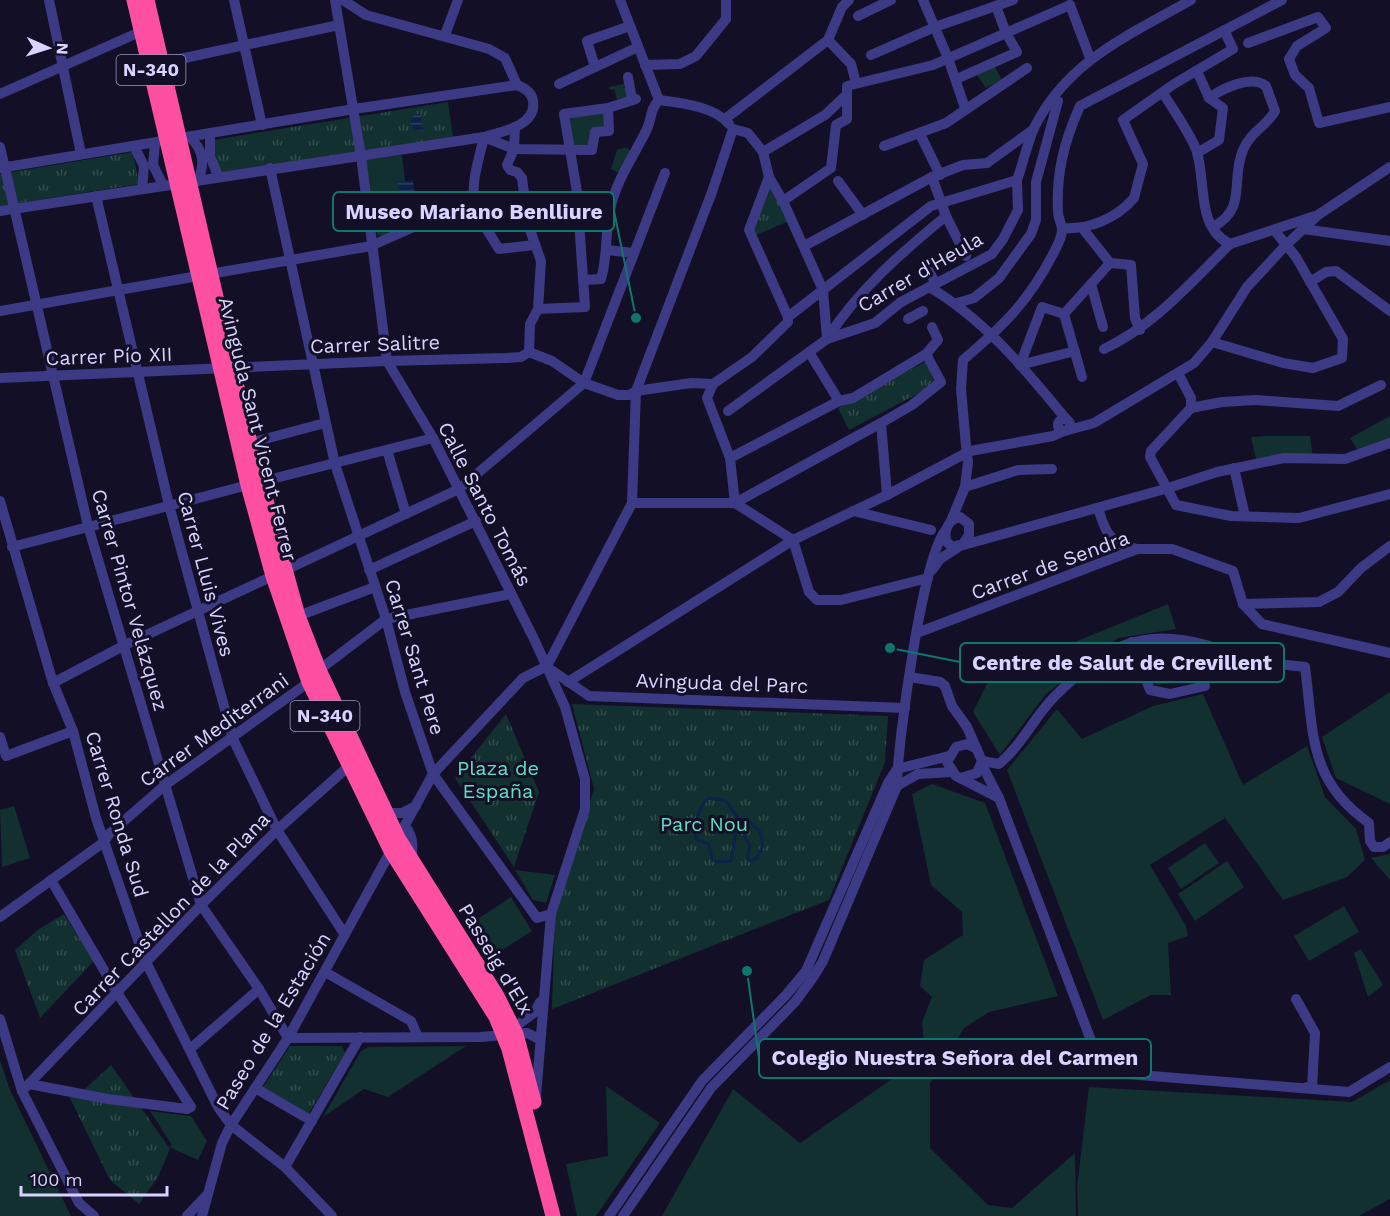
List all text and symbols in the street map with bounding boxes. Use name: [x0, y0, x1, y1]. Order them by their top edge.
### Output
north arrow: [18, 18, 78, 78]
text: N: [53, 42, 72, 55]
road number: N-340: [116, 55, 186, 85]
callout: Museo Mariano Benlliure: [333, 192, 614, 231]
text: Museo Mariano Benlliure: [345, 199, 603, 224]
street label: Carrer d'Heula: [853, 227, 987, 317]
street label: Avinguda Sant Vicent Ferrer: [214, 294, 302, 564]
street label: Carrer Salitre: [309, 330, 441, 358]
street label: Carrer Pío XII: [45, 342, 173, 370]
street label: Calle Santo Tomás: [433, 418, 537, 590]
street label: Carrer Pintor Velázquez: [87, 486, 173, 714]
street label: Carrer Lluis Vives: [172, 489, 240, 659]
street label: Carrer de Sendra: [968, 525, 1132, 605]
street label: Carrer Sant Pere: [380, 576, 450, 738]
callout: Centre de Salut de Crevillent: [960, 643, 1284, 682]
text: Centre de Salut de Crevillent: [972, 650, 1272, 675]
street label: Carrer Mediterrani: [135, 668, 293, 792]
street label: Avinguda del Parc: [635, 668, 809, 698]
road number: N-340: [290, 701, 360, 731]
street label: Carrer Ronda Sud: [80, 728, 154, 900]
park label: Plaza de España: [457, 756, 539, 803]
street label: Carrer Castellon de la Plana: [67, 807, 275, 1021]
park label: Parc Nou: [660, 812, 748, 836]
street label: Passeig d'Elx: [453, 899, 539, 1019]
street label: Paseo de la Estación: [210, 928, 336, 1114]
callout: Colegio Nuestra Señora del Carmen: [759, 1039, 1151, 1078]
text: Colegio Nuestra Señora del Carmen: [772, 1045, 1138, 1070]
scale bar: [21, 1159, 166, 1197]
text: 100 m: [30, 1169, 83, 1190]

